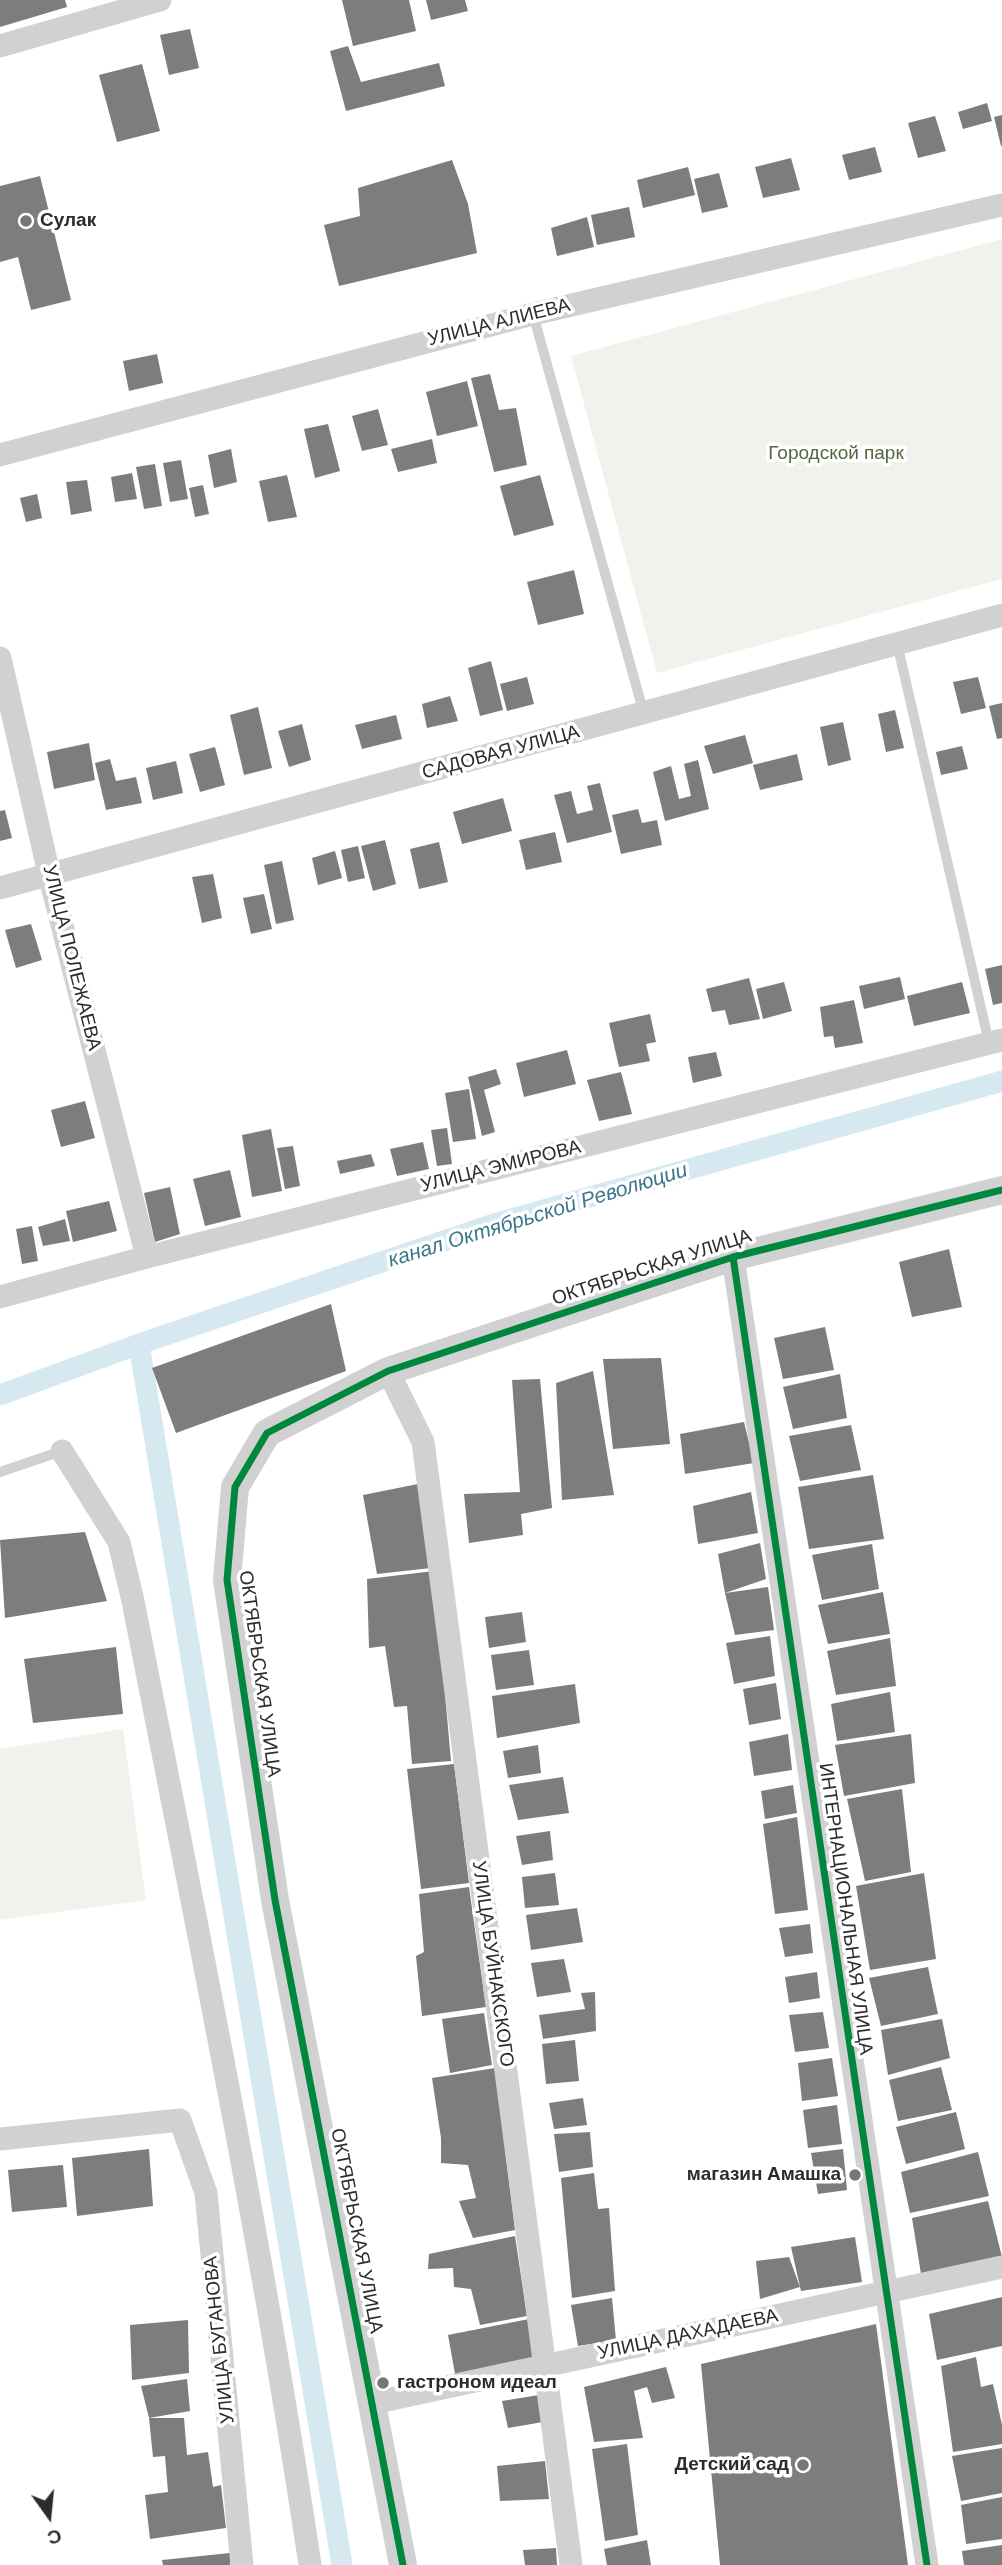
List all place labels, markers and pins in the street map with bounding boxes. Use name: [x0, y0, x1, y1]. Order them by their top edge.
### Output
place label: Сулак: [40, 210, 96, 232]
marker: Сулак: [18, 213, 34, 229]
place label: магазин Амашка: [687, 2164, 841, 2186]
marker: магазин Амашка: [847, 2167, 863, 2183]
place label: гастроном идеал: [397, 2372, 557, 2394]
marker: гастроном идеал: [375, 2375, 391, 2391]
place label: Детский сад: [675, 2454, 789, 2476]
marker: Детский сад: [795, 2457, 811, 2473]

